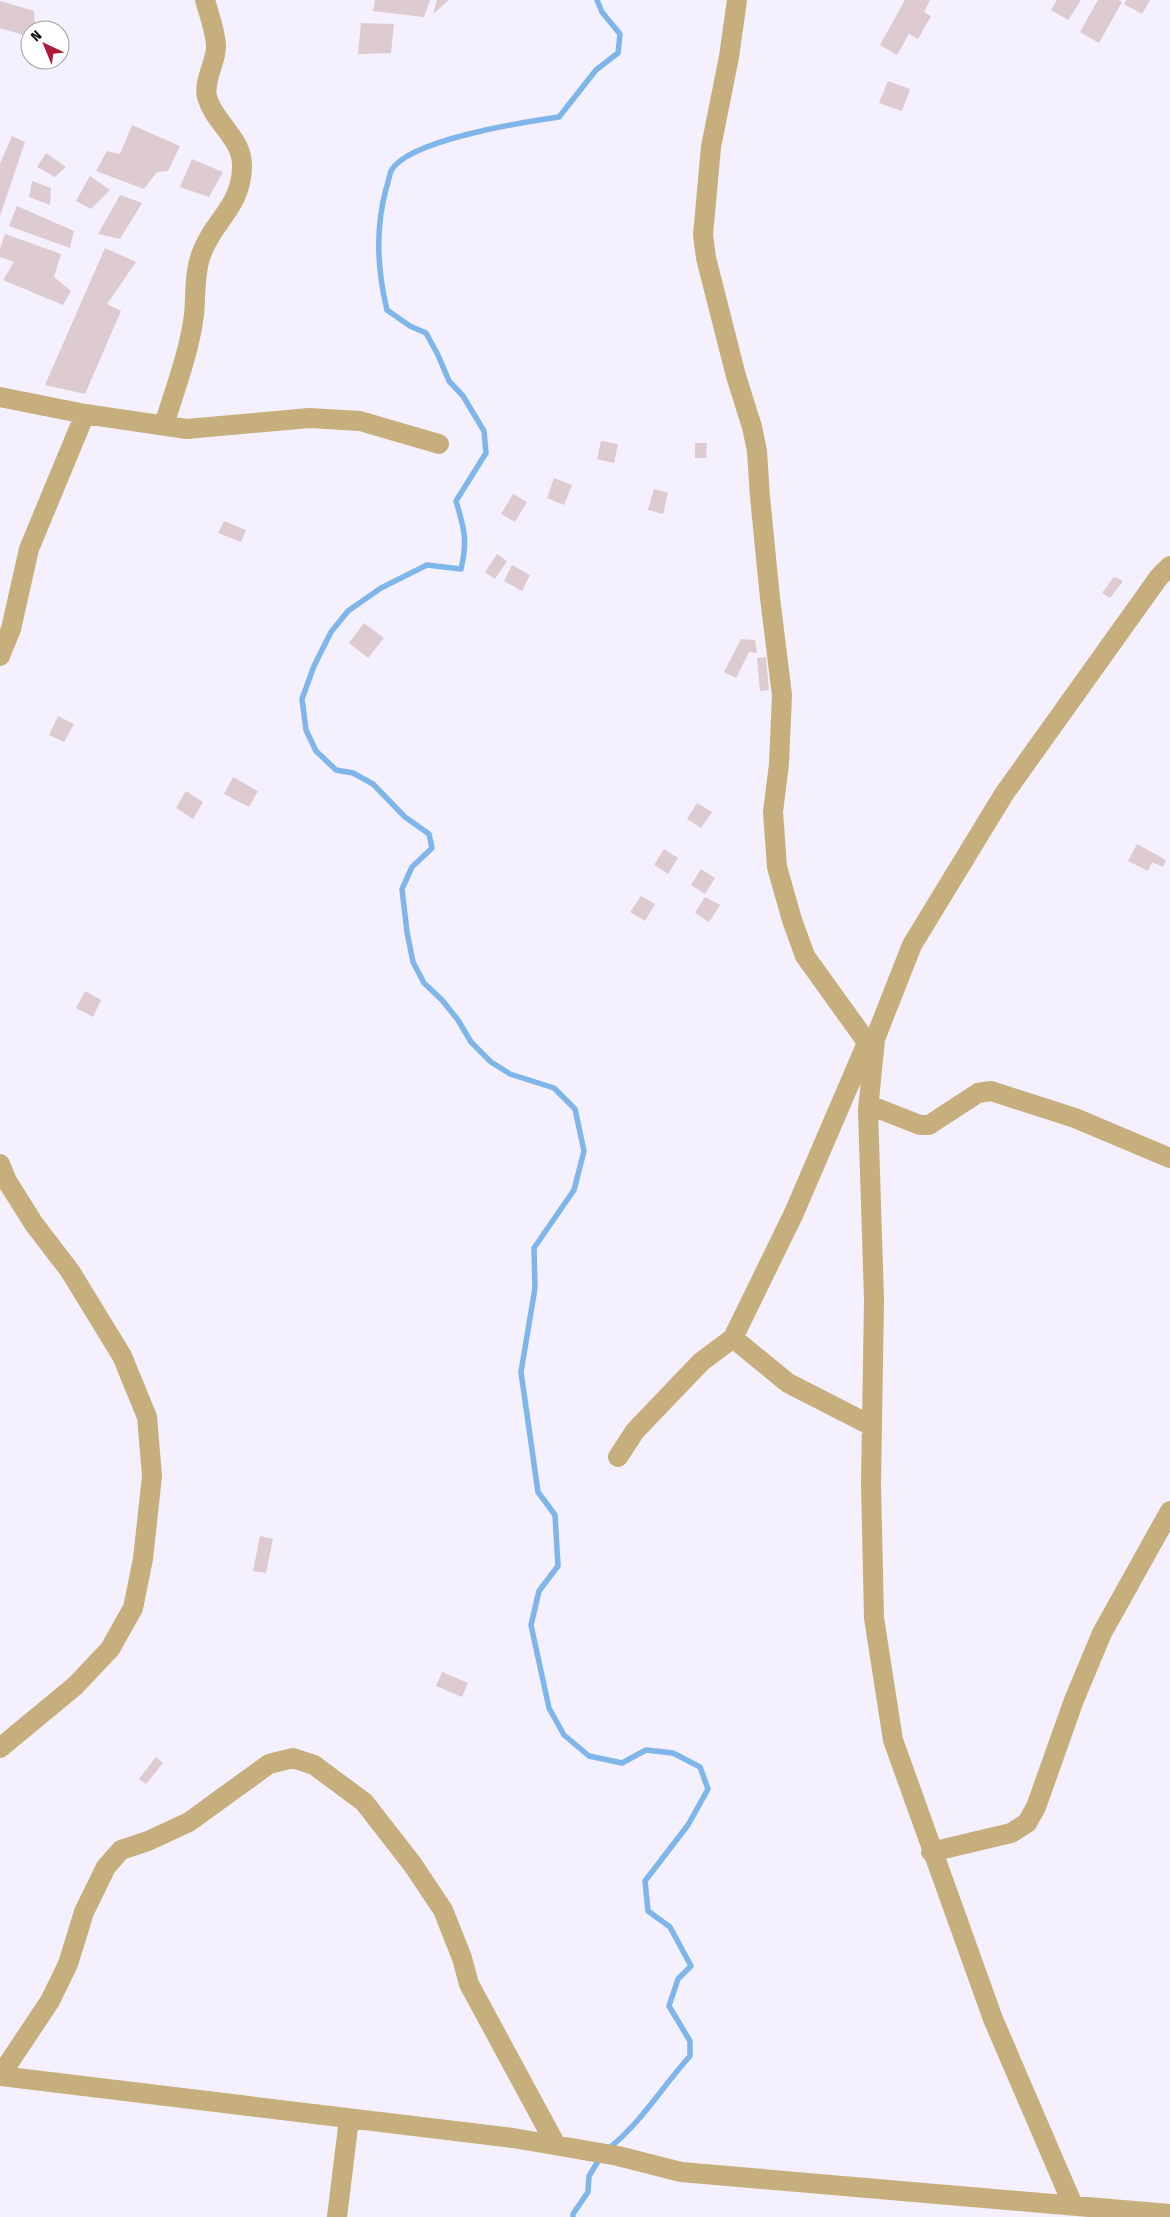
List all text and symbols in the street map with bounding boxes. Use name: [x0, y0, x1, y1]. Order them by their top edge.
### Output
north arrow: [20, 20, 70, 70]
text: N: [27, 27, 45, 45]

